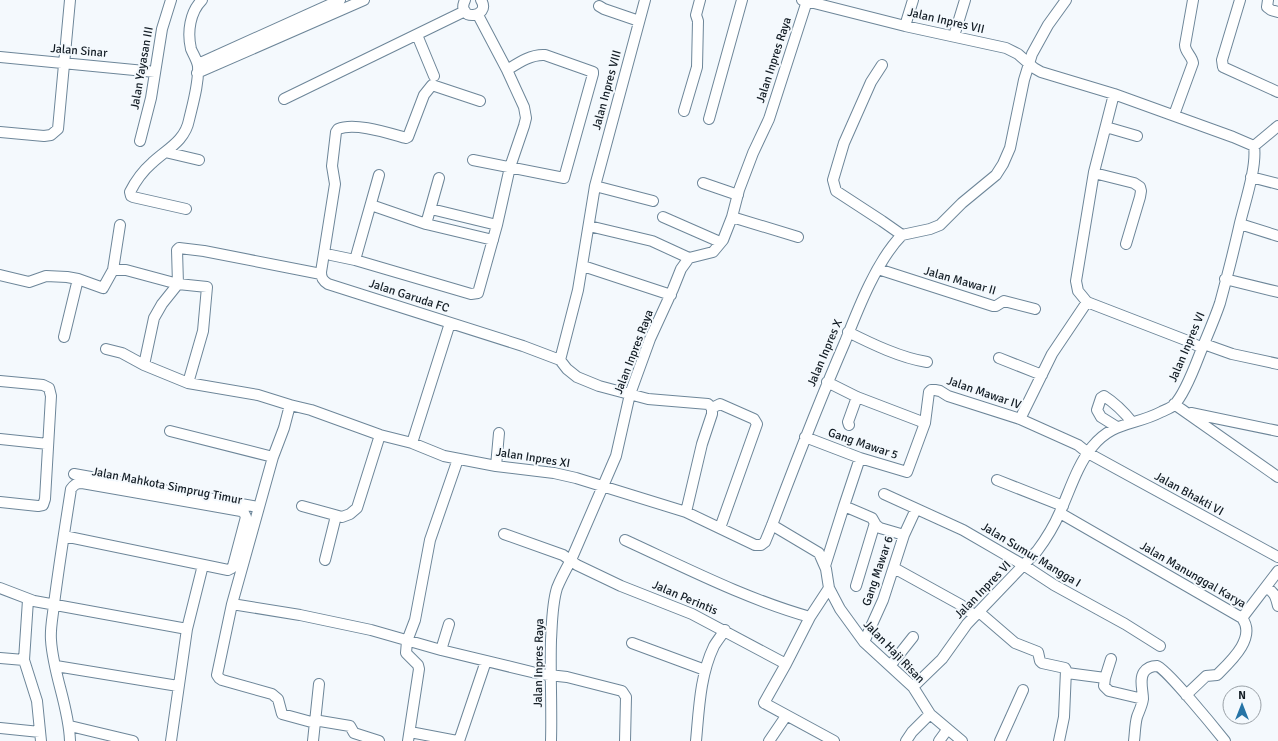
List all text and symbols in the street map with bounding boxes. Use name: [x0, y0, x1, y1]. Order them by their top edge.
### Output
street label: Jalan Inpres VII: [906, 5, 986, 37]
street label: Jalan Inpres Raya: [753, 15, 795, 105]
street label: Jalan Yayasan III: [127, 25, 157, 111]
street label: Jalan Sinar: [50, 41, 109, 61]
street label: Jalan Inpres VIII: [589, 48, 625, 132]
street label: Jalan Mawar II: [922, 264, 998, 298]
street label: Jalan Garuda FC: [367, 276, 451, 316]
street label: Jalan Inpres Raya: [611, 308, 657, 396]
street label: Jalan Inpres VI: [1165, 310, 1209, 384]
street label: Jalan Inpres X: [804, 317, 846, 389]
street label: Jalan Mawar IV: [945, 373, 1023, 413]
street label: Gang Mawar 5: [826, 425, 900, 463]
street label: Jalan Inpres XI: [495, 445, 571, 471]
street label: Jalan Mahkota Simprug Timur: [91, 464, 244, 508]
street label: Jalan Bhakti VI: [1152, 469, 1226, 519]
street label: Jalan Sumur Mangga I: [978, 519, 1084, 591]
street label: Gang Mawar 6: [859, 534, 897, 608]
street label: Jalan Manunggal Karya: [1137, 539, 1249, 611]
street label: Jalan Inpres VI: [952, 558, 1014, 622]
street label: Jalan Perintis: [650, 577, 720, 619]
street label: Jalan Haji Risan: [860, 617, 928, 687]
street label: Jalan Inpres Raya: [531, 618, 547, 708]
north arrow: [1222, 685, 1262, 725]
text: N: [1238, 689, 1246, 702]

